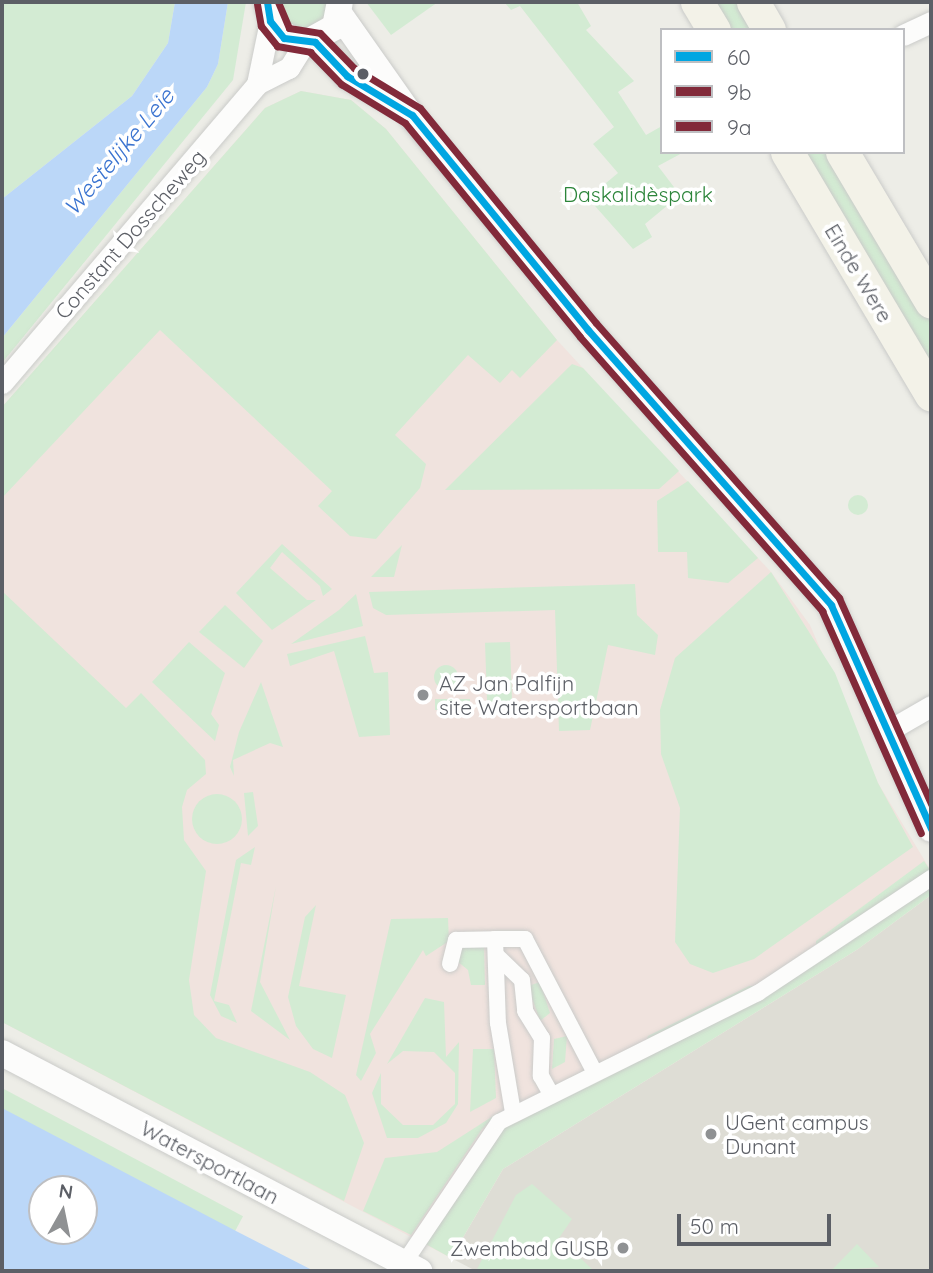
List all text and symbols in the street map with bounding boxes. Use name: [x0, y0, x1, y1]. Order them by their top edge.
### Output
legend: [660, 28, 905, 154]
text: 60: [727, 44, 751, 70]
unlabelled marker: [356, 67, 370, 81]
text: 9b: [727, 79, 751, 105]
water label: Westelijke Leie: [58, 83, 180, 221]
text: 9a: [727, 114, 751, 140]
street label: Constant Dosscheweg: [50, 144, 210, 324]
park label: Daskalidèspark: [563, 181, 713, 207]
street label: Einde Were: [820, 219, 898, 327]
place label: AZ Jan Palfijn site Watersportbaan: [439, 670, 639, 720]
marker: AZ Jan Palfijn site Watersportbaan: [413, 685, 433, 705]
place label: UGent campus Dunant: [725, 1109, 869, 1159]
street label: Watersportlaan: [137, 1115, 283, 1209]
marker: UGent campus Dunant: [703, 1126, 719, 1142]
north arrow: [28, 1175, 98, 1245]
text: N: [57, 1178, 75, 1204]
scale bar: [681, 1200, 835, 1244]
text: 50 m: [690, 1213, 739, 1239]
place label: Zwembad GUSB: [450, 1235, 609, 1261]
marker: Zwembad GUSB: [615, 1240, 631, 1256]

